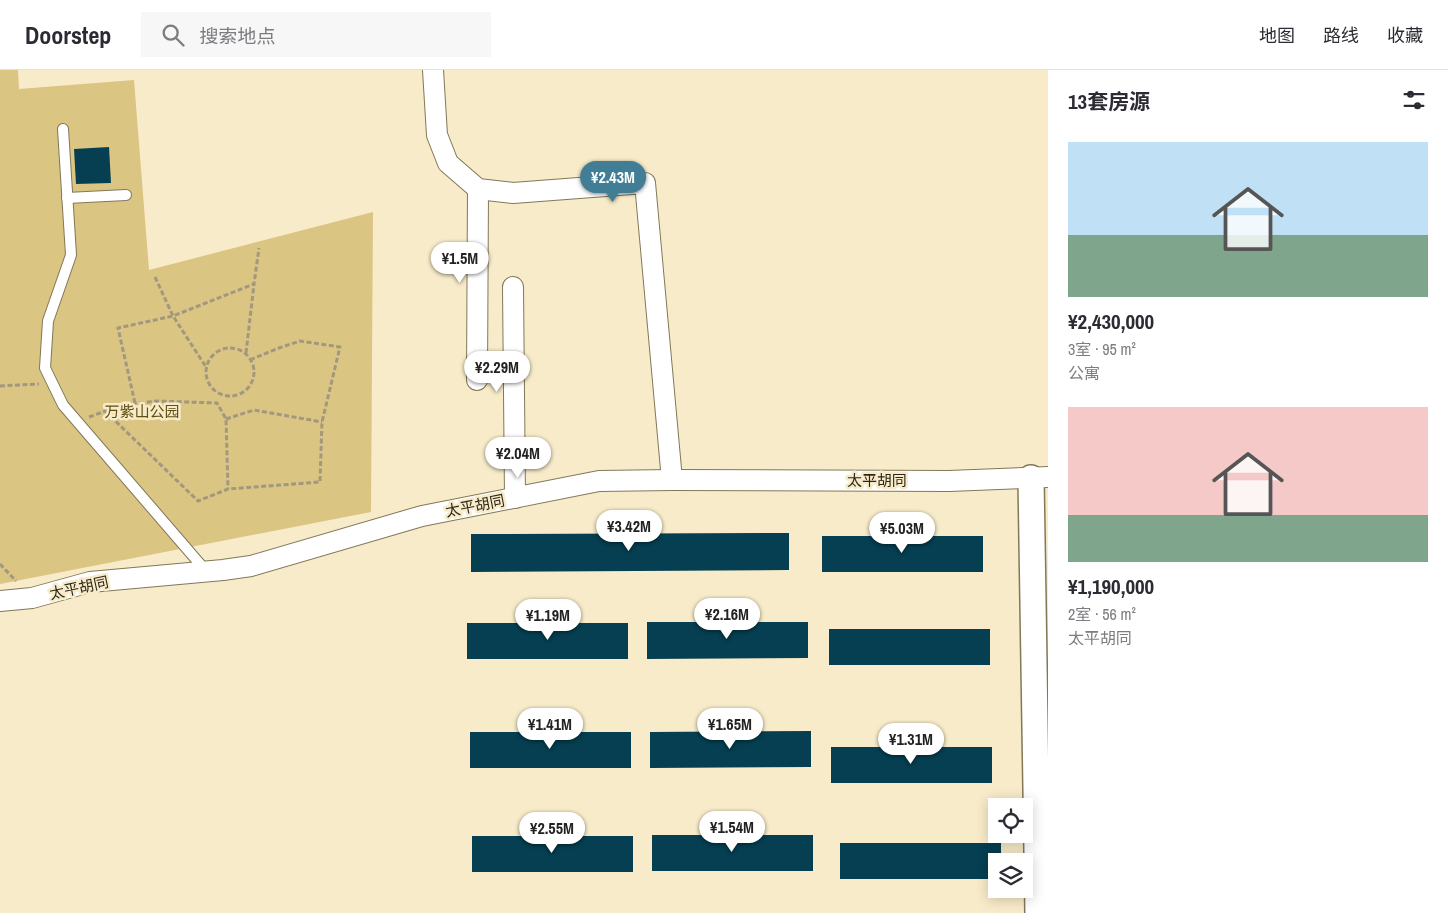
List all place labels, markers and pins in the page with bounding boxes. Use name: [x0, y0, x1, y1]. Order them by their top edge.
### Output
pin: ¥2.43M: [572, 160, 654, 203]
pin: ¥1.5M: [425, 242, 495, 284]
pin: ¥2.29M: [456, 350, 538, 393]
pin: ¥2.04M: [477, 436, 559, 479]
pin: ¥3.42M: [588, 510, 670, 552]
pin: ¥5.03M: [861, 512, 943, 554]
pin: ¥1.19M: [507, 598, 589, 641]
pin: ¥2.16M: [686, 598, 768, 640]
pin: ¥1.41M: [509, 708, 591, 750]
pin: ¥1.65M: [689, 708, 771, 750]
pin: ¥1.31M: [870, 722, 952, 765]
pin: ¥1.54M: [691, 810, 773, 853]
pin: ¥2.55M: [511, 812, 593, 854]

